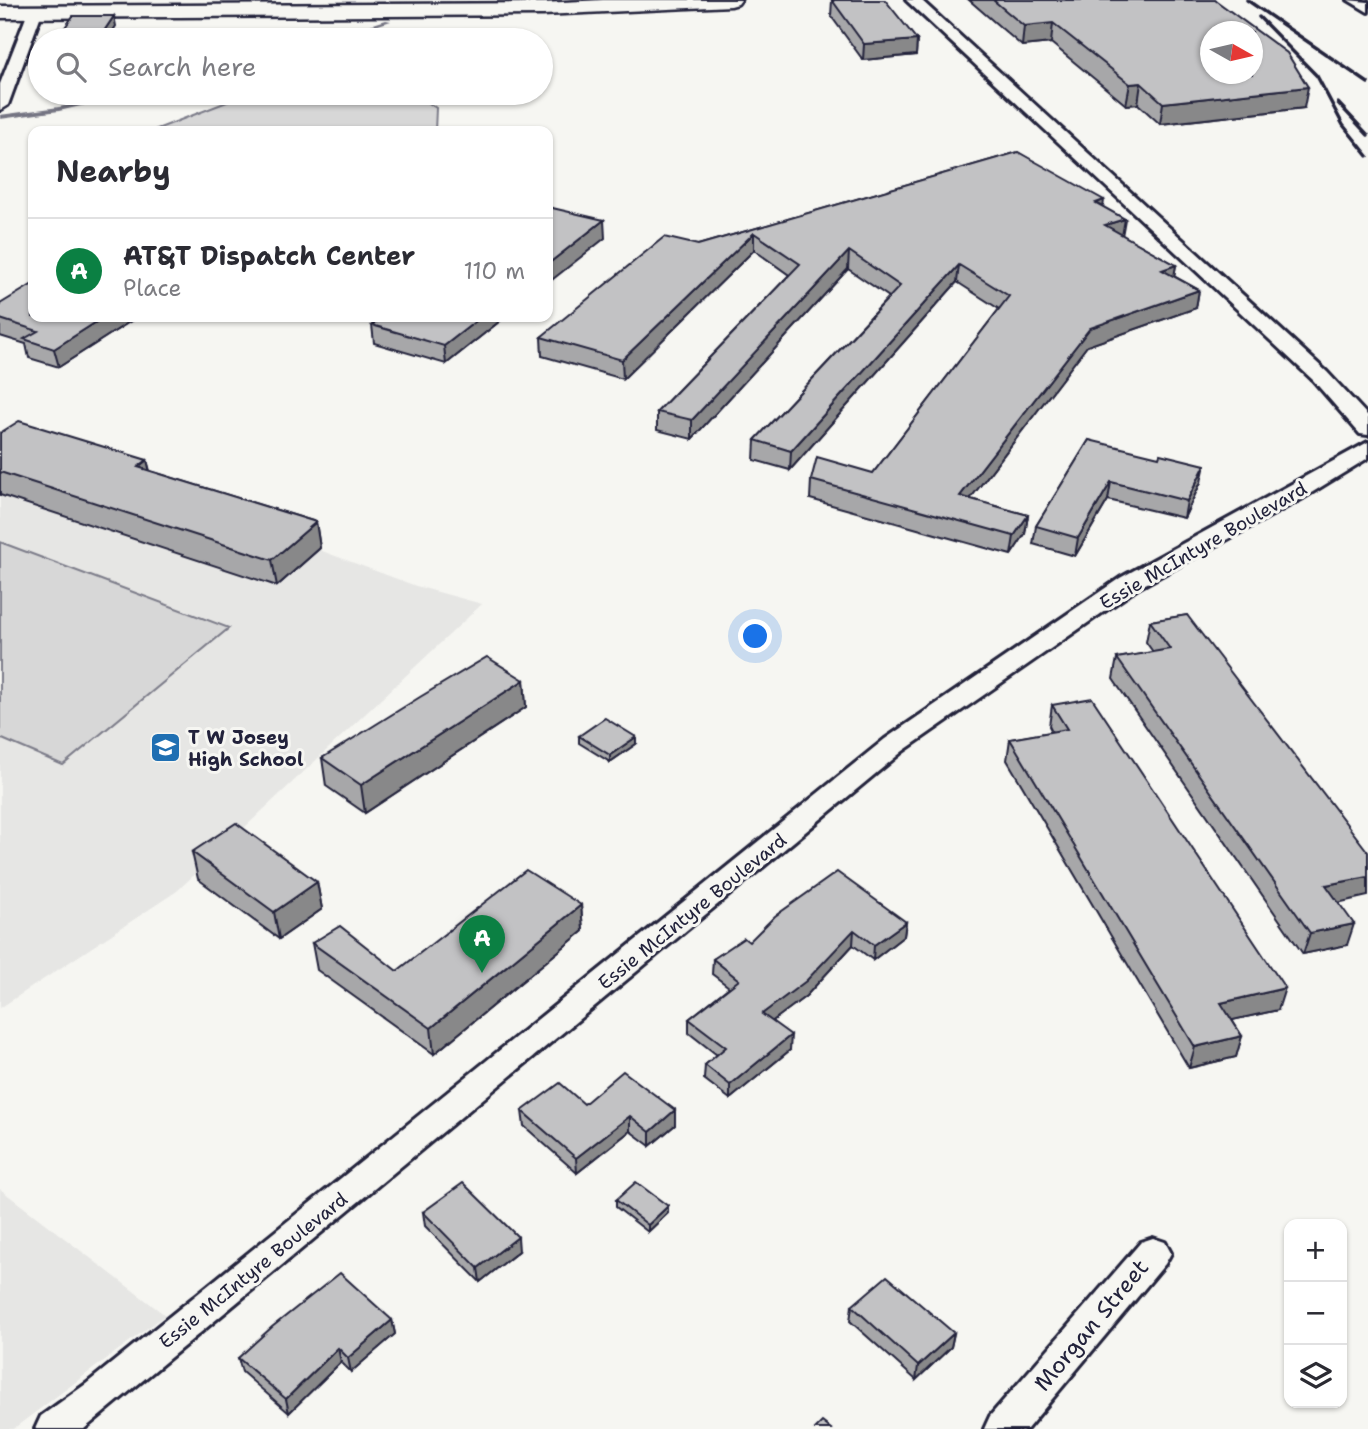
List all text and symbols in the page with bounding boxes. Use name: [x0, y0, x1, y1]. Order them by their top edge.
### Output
north arrow: [1200, 21, 1263, 84]
search box: [28, 28, 553, 105]
icon: search: [52, 48, 90, 86]
text: Search here: [108, 49, 257, 84]
text: Nearby: [56, 151, 171, 192]
text: AT&T Dispatch Center: [123, 238, 415, 273]
text: A: [70, 256, 88, 286]
text: 110 m: [463, 256, 525, 286]
text: Place: [123, 273, 182, 303]
street label: Essie McIntyre Boulevard: [1095, 476, 1312, 615]
your location: [738, 619, 772, 653]
place label: T W Josey High School: [188, 725, 304, 772]
school or university icon: T W Josey High School: [148, 731, 182, 765]
street label: Essie McIntyre Boulevard: [593, 828, 792, 995]
pin: A: [459, 915, 505, 973]
street label: Essie McIntyre Boulevard: [154, 1187, 353, 1354]
map controls: [1284, 1219, 1347, 1408]
button: +: [1284, 1219, 1347, 1282]
street label: Morgan Street: [1027, 1253, 1155, 1397]
button: −: [1284, 1282, 1347, 1345]
button: layers: [1284, 1345, 1347, 1408]

